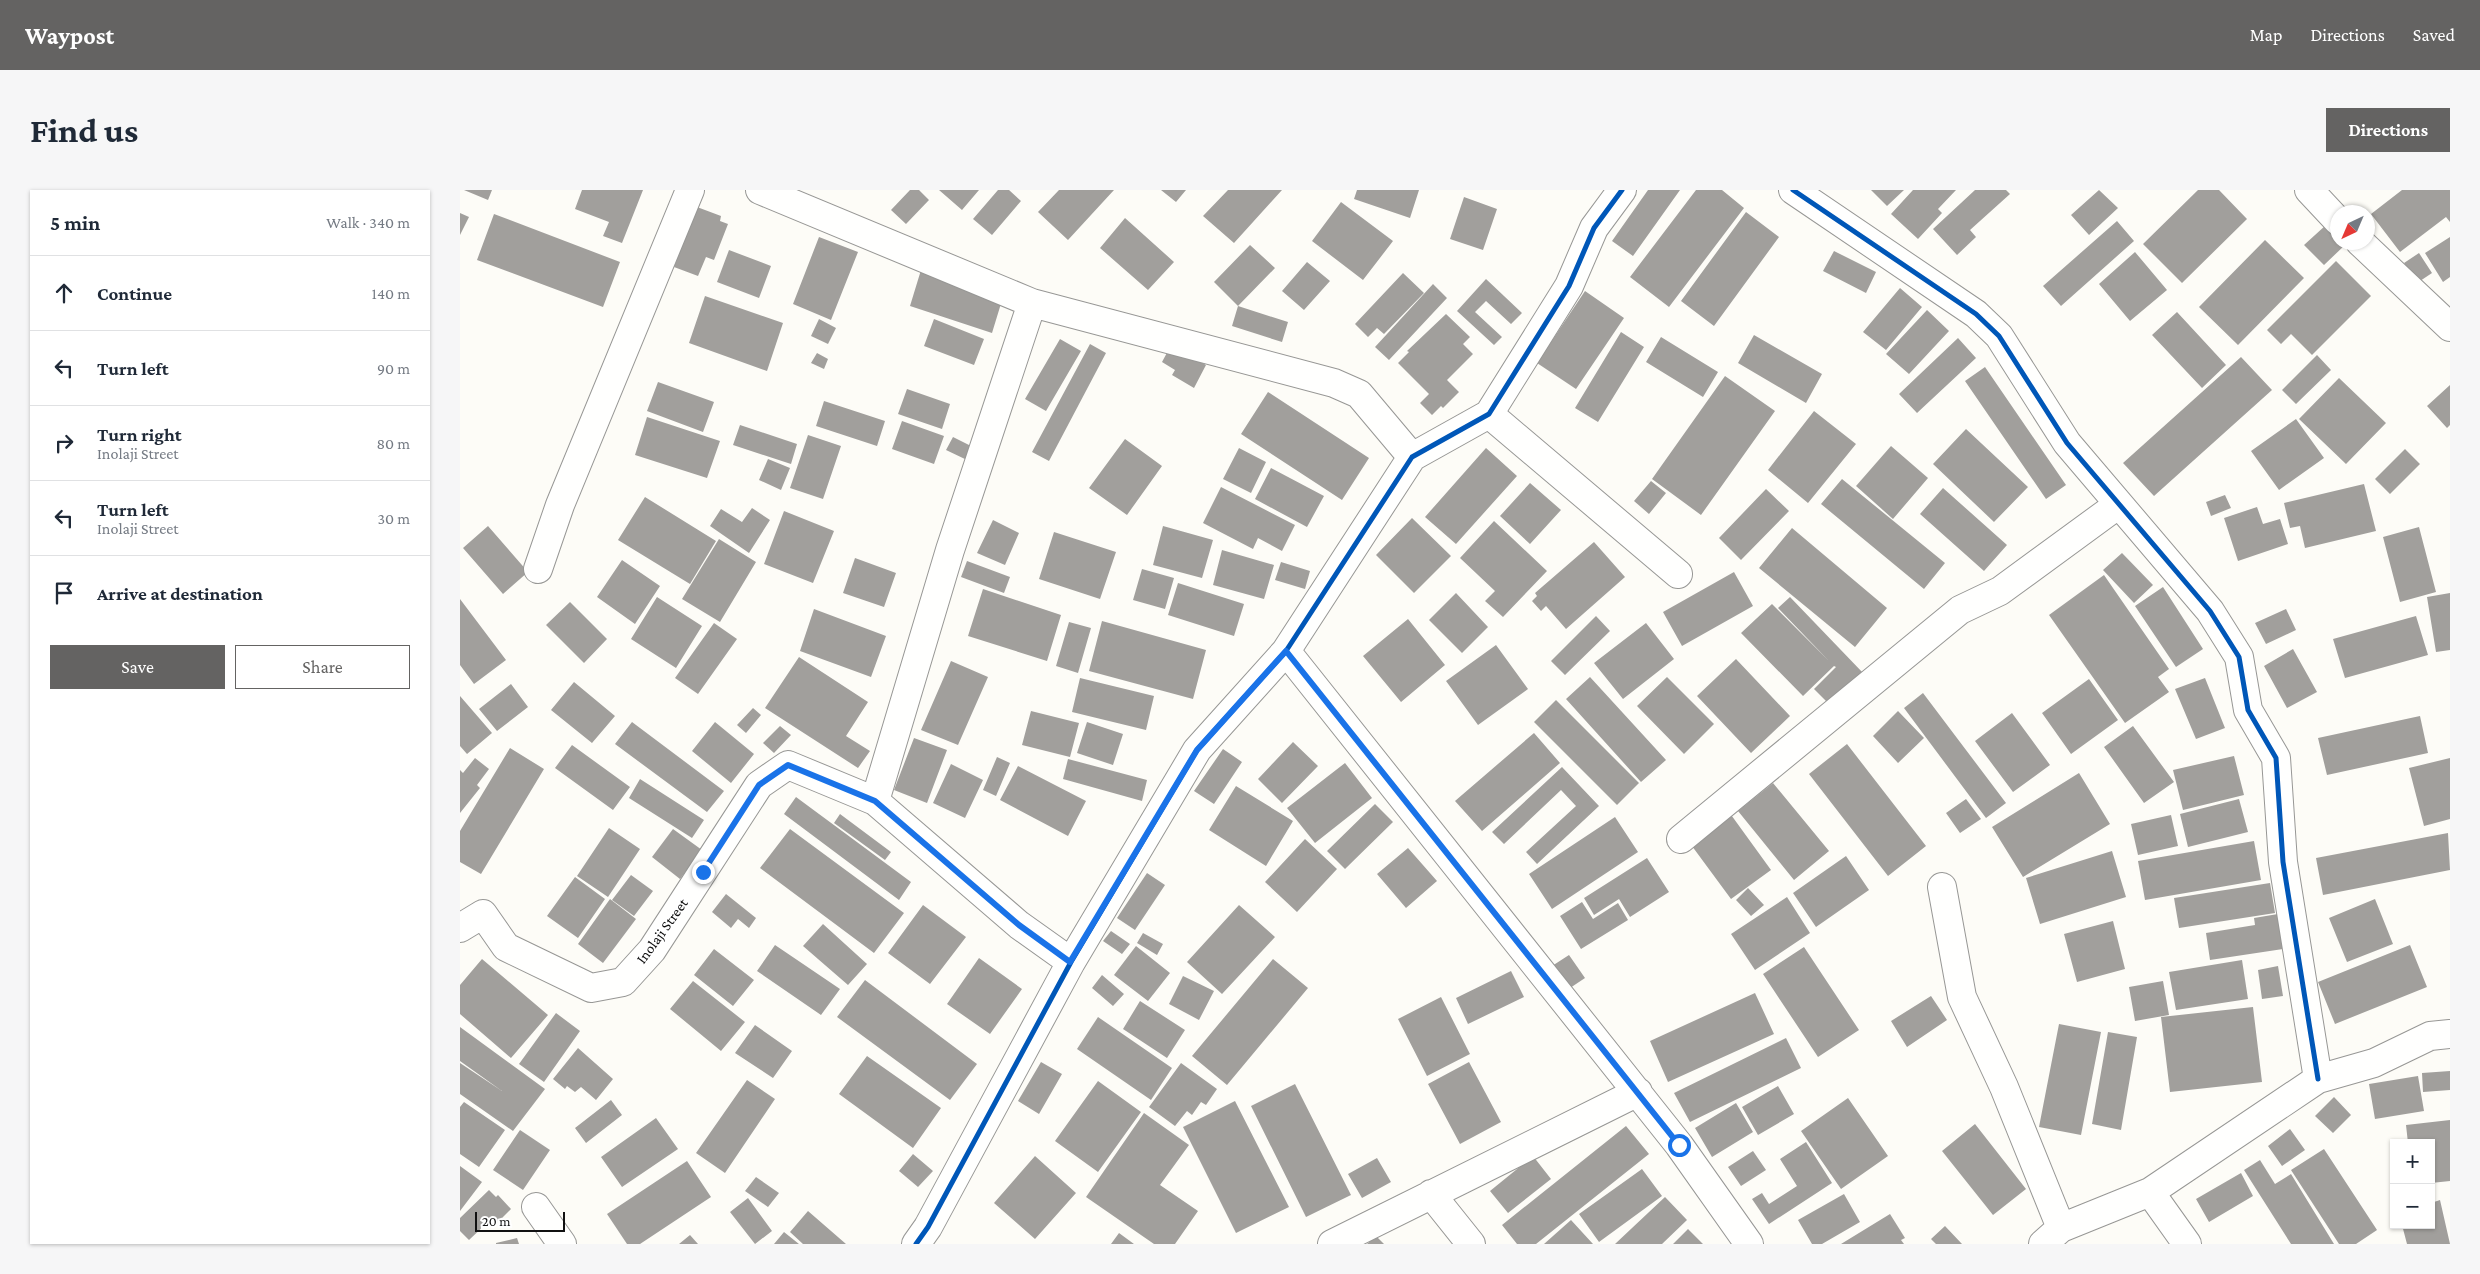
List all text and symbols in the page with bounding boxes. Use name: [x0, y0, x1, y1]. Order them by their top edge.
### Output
text: Waypost: [25, 22, 114, 49]
text: Map: [2250, 25, 2282, 45]
text: Directions: [2310, 25, 2385, 45]
text: Saved: [2413, 25, 2455, 45]
button: Directions: [2326, 108, 2450, 152]
text: Find us: [30, 111, 138, 150]
north arrow: [2330, 205, 2375, 250]
text: 5 min: [50, 211, 100, 235]
text: Walk · 340 m: [326, 214, 410, 231]
icon: ahead: [50, 279, 78, 307]
text: Continue: [97, 283, 172, 304]
text: 140 m: [372, 285, 410, 302]
icon: left: [50, 354, 78, 382]
text: Turn left: [97, 358, 169, 379]
text: 90 m: [377, 360, 410, 377]
text: Turn right: [97, 424, 182, 445]
icon: right: [50, 429, 78, 457]
text: 80 m: [376, 435, 410, 452]
text: Inolaji Street: [97, 445, 179, 462]
text: Turn left: [97, 499, 169, 520]
icon: left: [50, 504, 78, 532]
text: 30 m: [378, 510, 410, 527]
text: Inolaji Street: [97, 520, 179, 537]
icon: arrive: [50, 579, 78, 607]
text: Arrive at destination: [97, 583, 263, 604]
button: Save: [50, 645, 225, 689]
button: Share: [235, 645, 410, 689]
route end: [692, 861, 715, 884]
street label: Inolaji Street: [633, 895, 692, 967]
route start: [1668, 1134, 1691, 1157]
map controls: [2390, 1139, 2435, 1229]
button: +: [2390, 1139, 2435, 1184]
button: −: [2390, 1184, 2435, 1229]
scale bar: [475, 1209, 565, 1232]
text: 20 m: [482, 1213, 510, 1229]

